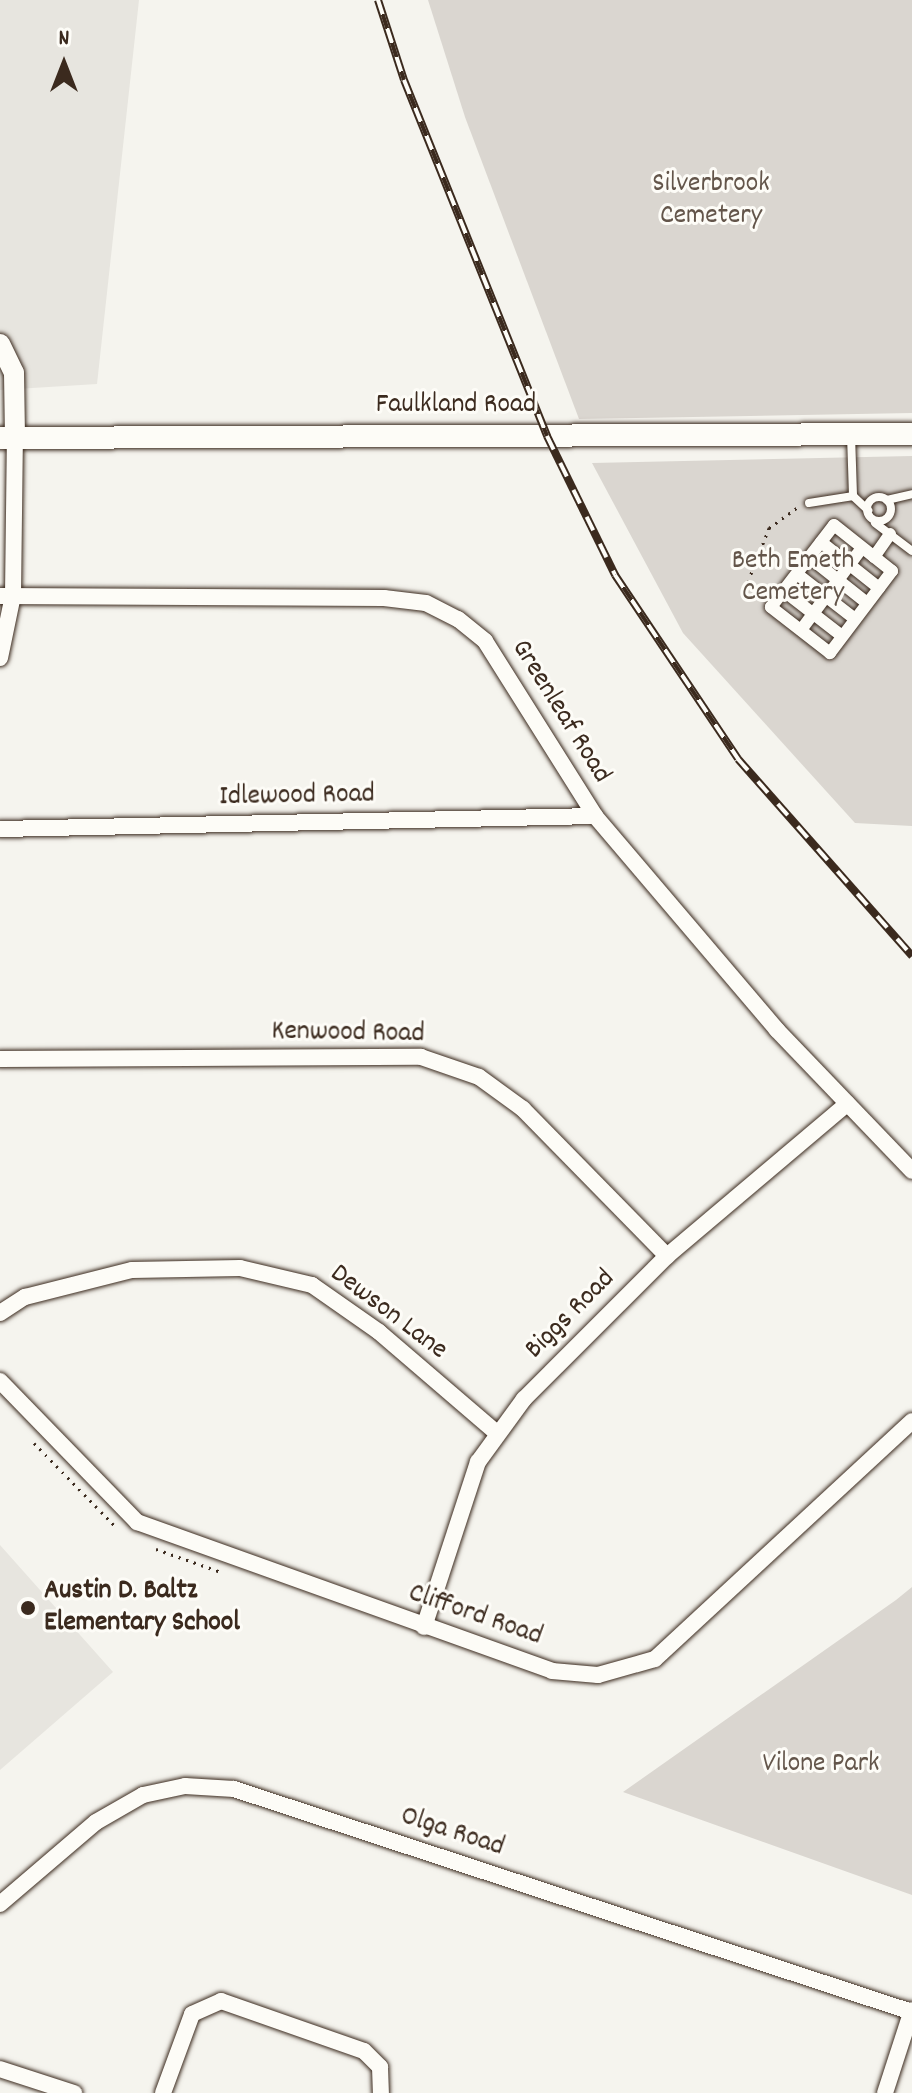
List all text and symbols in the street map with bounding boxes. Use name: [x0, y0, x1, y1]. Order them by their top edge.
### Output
north arrow: [24, 24, 104, 104]
text: N: [59, 24, 69, 55]
park label: Silverbrook Cemetery: [652, 168, 770, 234]
street label: Faulkland Road: [376, 389, 536, 423]
park label: Beth Emeth Cemetery: [732, 545, 854, 611]
street label: Greenleaf Road: [503, 634, 617, 790]
street label: Idlewood Road: [219, 779, 375, 815]
street label: Kenwood Road: [271, 1016, 425, 1052]
street label: Dewson Lane: [323, 1258, 453, 1368]
street label: Biggs Road: [519, 1263, 623, 1367]
place label: Austin D. Baltz Elementary School: [44, 1575, 240, 1641]
street label: Clifford Road: [404, 1577, 546, 1655]
marker: Austin D. Baltz Elementary School: [19, 1599, 37, 1617]
park label: Vilone Park: [762, 1748, 880, 1782]
street label: Olga Road: [396, 1801, 508, 1865]

